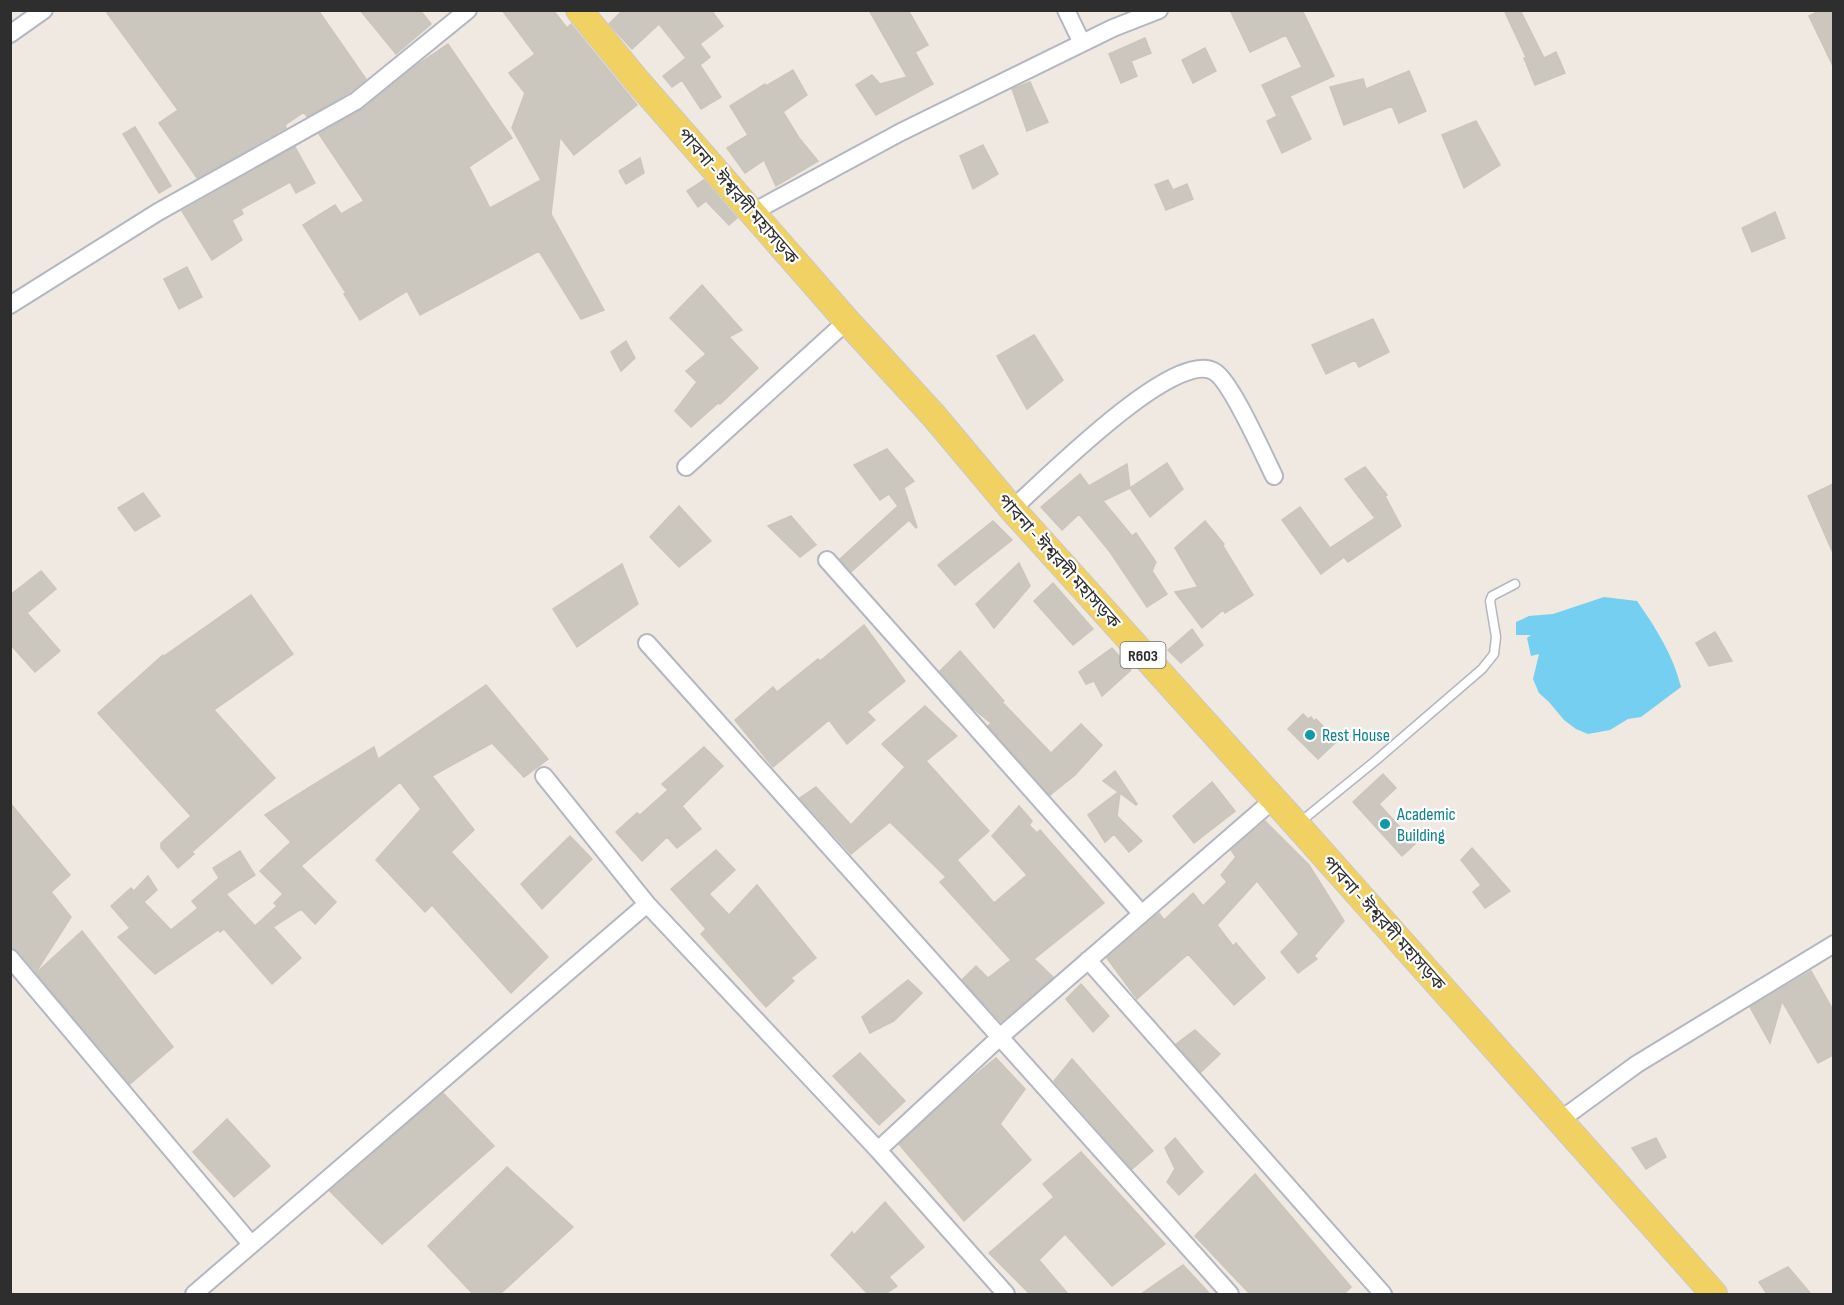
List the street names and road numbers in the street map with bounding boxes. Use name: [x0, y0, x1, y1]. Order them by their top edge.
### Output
street label: পাবনা - ঈশ্বরদী মহাসড়ক: [673, 124, 803, 269]
street label: পাবনা - ঈশ্বরদী মহাসড়ক: [993, 490, 1125, 633]
road number: R603: [1120, 642, 1166, 668]
street label: পাবনা - ঈশ্বরদী মহাসড়ক: [1318, 852, 1450, 995]

